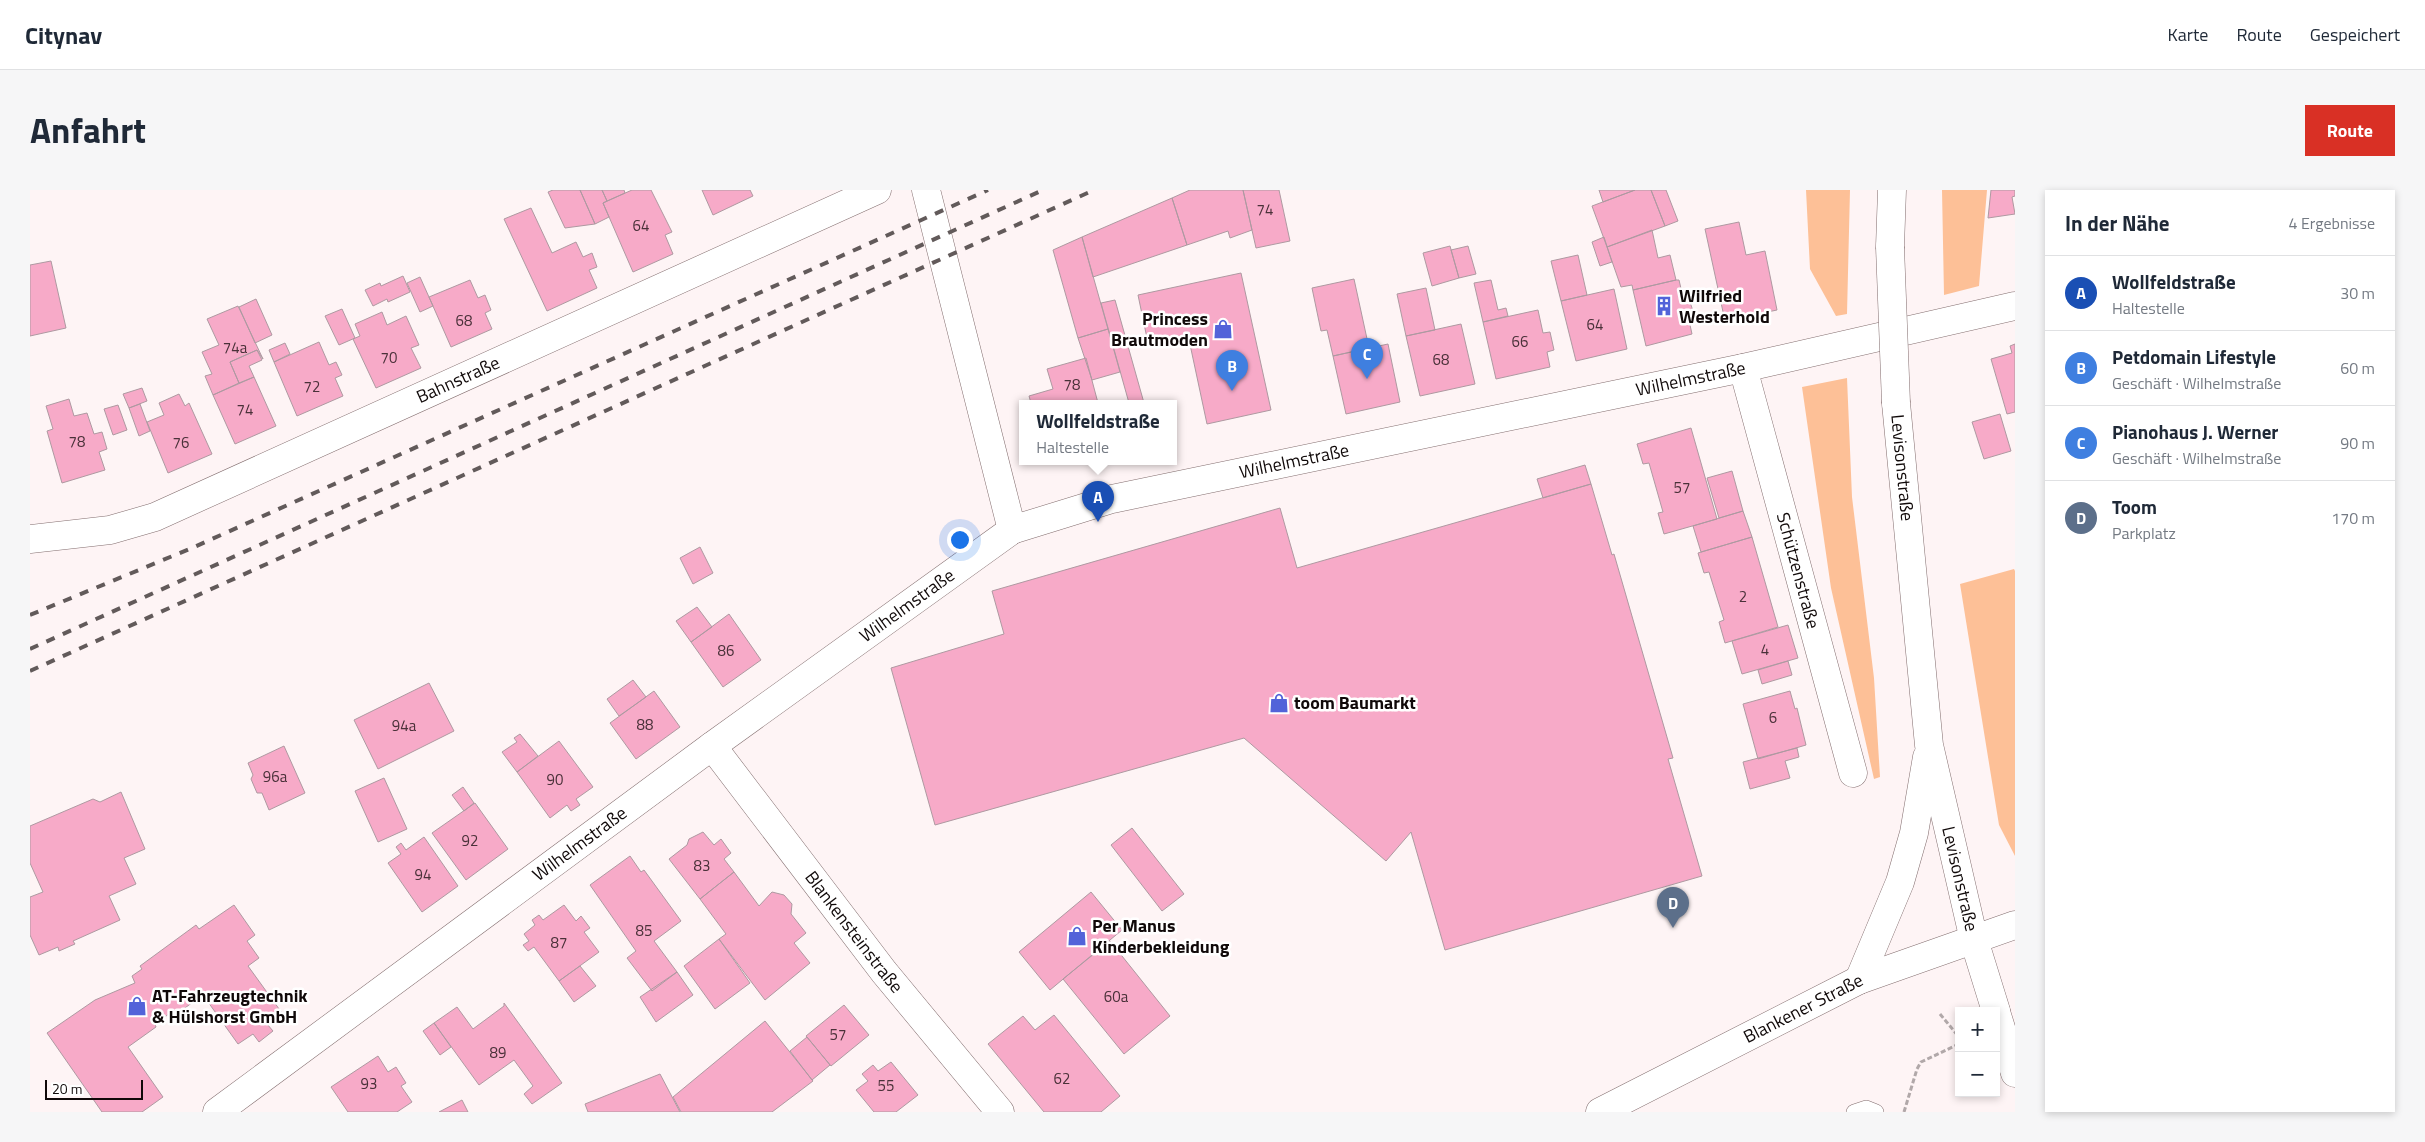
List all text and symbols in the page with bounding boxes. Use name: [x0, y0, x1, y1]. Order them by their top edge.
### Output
text: Citynav: [25, 17, 102, 53]
text: Karte: [2167, 21, 2208, 48]
text: Route: [2236, 21, 2282, 48]
text: Gespeichert: [2310, 21, 2400, 48]
text: Anfahrt: [30, 103, 146, 157]
button: Route: [2305, 105, 2395, 156]
house number: 74: [1257, 198, 1273, 221]
text: In der Nähe: [2065, 207, 2170, 239]
text: 4 Ergebnisse: [2288, 211, 2375, 235]
house number: 64: [633, 214, 649, 237]
text: Wollfeldstraße: [2112, 267, 2236, 296]
text: A: [2076, 281, 2086, 305]
text: 30 m: [2340, 281, 2375, 305]
place label: Wilfried Westerhold: [1679, 282, 1770, 330]
building icon: Wilfried Westerhold: [1653, 295, 1675, 317]
text: Haltestelle: [2112, 296, 2185, 320]
place label: Princess Brautmoden: [1111, 305, 1208, 353]
house number: 68: [456, 309, 472, 332]
house number: 64: [1587, 313, 1603, 336]
shop icon: Princess Brautmoden: [1212, 318, 1234, 340]
house number: 66: [1512, 330, 1528, 353]
house number: 74a: [223, 336, 248, 359]
pin: C: [1351, 338, 1383, 379]
text: Petdomain Lifestyle: [2112, 342, 2276, 371]
house number: 70: [381, 346, 397, 369]
house number: 68: [1433, 348, 1449, 371]
street label: Bahnstraße: [412, 349, 504, 410]
pin: B: [1216, 350, 1248, 391]
street label: Wilhelmstraße: [1633, 354, 1748, 403]
text: B: [2076, 356, 2086, 380]
text: 60 m: [2340, 356, 2375, 380]
text: Geschäft · Wilhelmstraße: [2112, 371, 2281, 395]
house number: 78: [1064, 373, 1080, 396]
house number: 72: [304, 375, 320, 398]
house number: 74: [237, 398, 253, 421]
popup: [1019, 400, 1177, 465]
text: Wollfeldstraße: [1036, 406, 1160, 435]
street label: Levisonstraße: [1884, 413, 1921, 522]
text: Pianohaus J. Werner: [2112, 417, 2278, 446]
house number: 78: [69, 430, 85, 453]
house number: 76: [173, 431, 189, 454]
text: C: [2077, 431, 2085, 455]
text: 90 m: [2340, 431, 2375, 455]
text: Haltestelle: [1036, 435, 1109, 459]
street label: Wilhelmstraße: [1237, 436, 1351, 485]
text: Geschäft · Wilhelmstraße: [2112, 446, 2281, 470]
house number: 57: [1674, 476, 1690, 499]
pin: A: [1082, 481, 1114, 522]
text: Toom: [2112, 492, 2157, 521]
text: D: [2076, 506, 2086, 530]
text: 170 m: [2331, 506, 2375, 530]
street label: Schützenstraße: [1770, 509, 1827, 632]
text: Parkplatz: [2112, 521, 2176, 545]
your location: [947, 527, 973, 553]
street label: Wilhelmstraße: [854, 562, 960, 649]
house number: 2: [1739, 585, 1747, 608]
house number: 4: [1761, 638, 1769, 661]
house number: 86: [718, 639, 734, 662]
place label: toom Baumarkt: [1294, 689, 1416, 716]
shop icon: toom Baumarkt: [1268, 692, 1290, 714]
house number: 6: [1769, 706, 1777, 729]
house number: 88: [637, 713, 653, 736]
house number: 94a: [392, 714, 417, 737]
house number: 96a: [263, 765, 288, 788]
house number: 90: [547, 768, 563, 791]
street label: Wilhelmstraße: [526, 799, 632, 887]
street label: Levisonstraße: [1935, 824, 1986, 934]
house number: 92: [462, 829, 478, 852]
house number: 83: [694, 854, 710, 877]
house number: 94: [415, 863, 431, 886]
street label: Blankensteinstraße: [799, 865, 910, 999]
pin: D: [1657, 887, 1689, 928]
place label: Per Manus Kinderbekleidung: [1092, 912, 1230, 960]
house number: 85: [636, 919, 652, 942]
shop icon: Per Manus Kinderbekleidung: [1066, 925, 1088, 947]
house number: 87: [551, 931, 567, 954]
street label: Blankener Straße: [1738, 966, 1867, 1050]
place label: AT-Fahrzeugtechnik & Hülshorst GmbH: [152, 982, 308, 1030]
house number: 60a: [1104, 985, 1129, 1008]
shop icon: AT-Fahrzeugtechnik & Hülshorst GmbH: [126, 995, 148, 1017]
map controls: [1955, 1007, 2000, 1097]
button: +: [1955, 1007, 2000, 1052]
house number: 57: [830, 1023, 846, 1046]
house number: 89: [490, 1041, 506, 1064]
button: −: [1955, 1052, 2000, 1097]
house number: 62: [1054, 1067, 1070, 1090]
house number: 93: [361, 1072, 377, 1095]
house number: 55: [878, 1074, 894, 1097]
scale bar: [45, 1077, 142, 1100]
text: 20 m: [52, 1078, 82, 1099]

